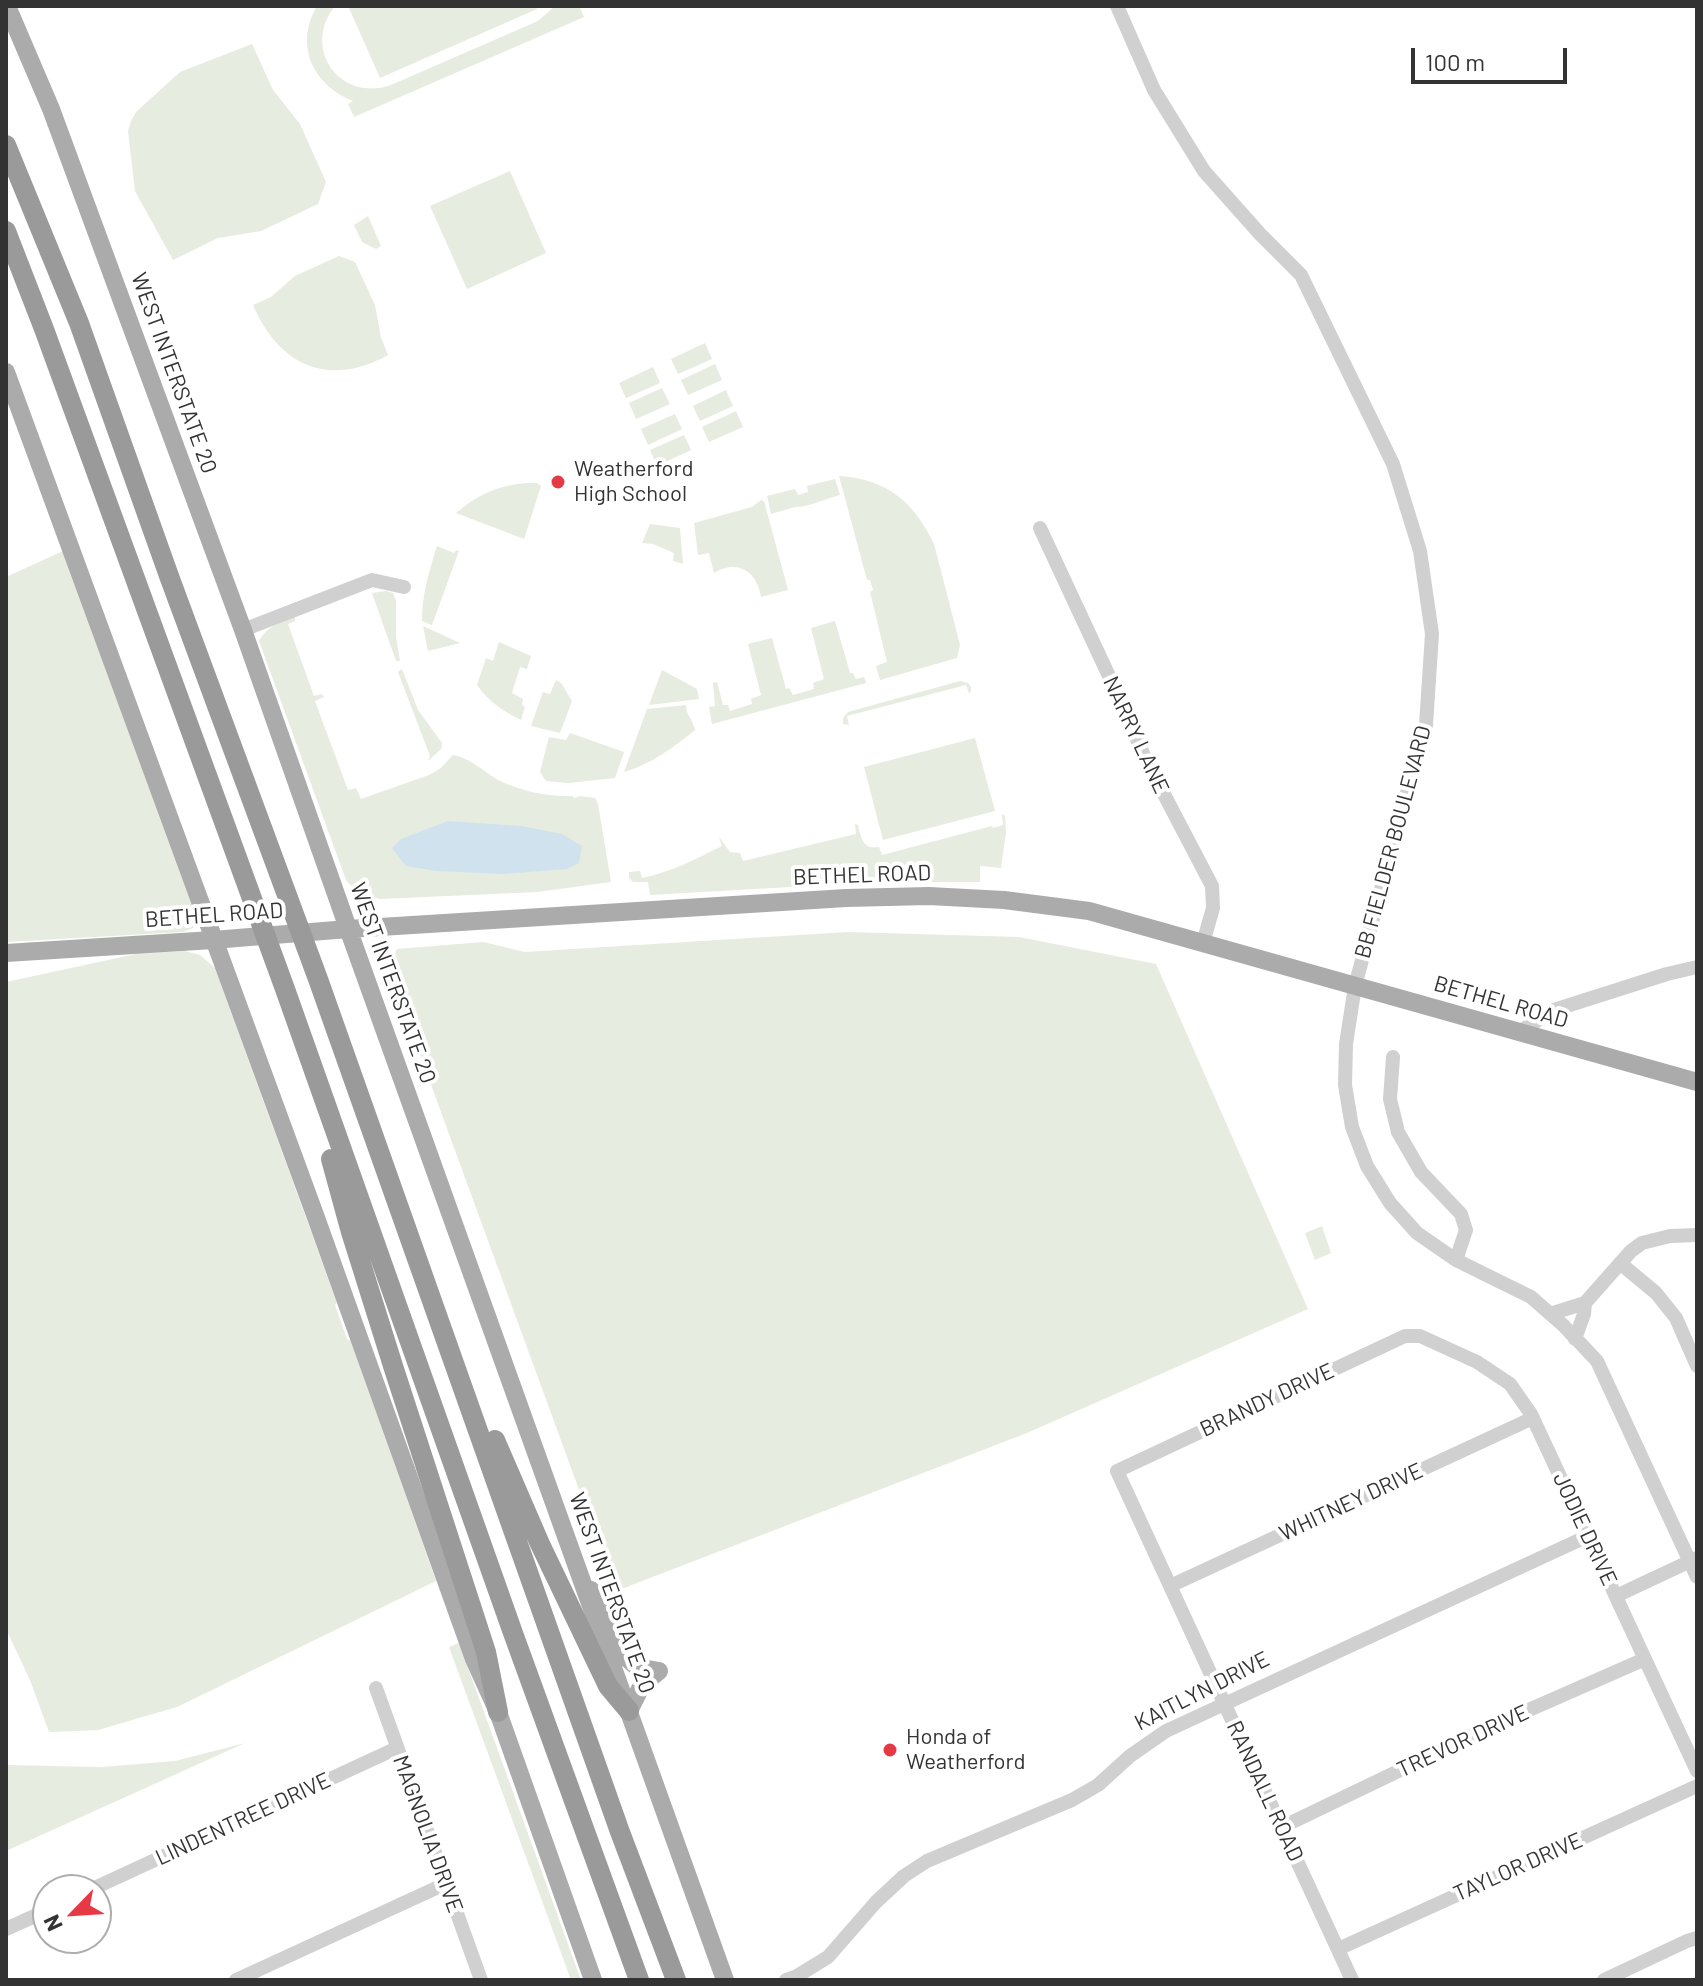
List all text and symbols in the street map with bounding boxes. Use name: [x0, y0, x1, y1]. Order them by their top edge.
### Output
scale bar: [1415, 32, 1571, 82]
text: 100 m: [1425, 47, 1485, 76]
street label: WEST INTERSTATE 20: [125, 269, 223, 477]
place label: Weatherford High School: [574, 456, 693, 508]
marker: Weatherford High School: [549, 473, 567, 491]
street label: NARRY LANE: [1097, 672, 1175, 798]
street label: BB FIELDER BOULEVARD: [1349, 723, 1437, 961]
street label: BETHEL ROAD: [792, 859, 932, 891]
street label: WEST INTERSTATE 20: [344, 879, 442, 1087]
street label: BETHEL ROAD: [144, 897, 284, 933]
street label: BETHEL ROAD: [1431, 970, 1571, 1034]
street label: BRANDY DRIVE: [1196, 1357, 1338, 1443]
street label: WHITNEY DRIVE: [1275, 1457, 1427, 1547]
street label: JODIE DRIVE: [1547, 1468, 1623, 1590]
street label: WEST INTERSTATE 20: [563, 1489, 661, 1697]
street label: KAITLYN DRIVE: [1130, 1646, 1274, 1736]
street label: TREVOR DRIVE: [1393, 1699, 1533, 1783]
street label: RANDALL ROAD: [1221, 1716, 1309, 1866]
place label: Honda of Weatherford: [906, 1724, 1025, 1776]
marker: Honda of Weatherford: [881, 1741, 899, 1759]
street label: MAGNOLIA DRIVE: [387, 1752, 469, 1916]
street label: LINDENTREE DRIVE: [151, 1767, 335, 1871]
street label: TAYLOR DRIVE: [1449, 1827, 1587, 1907]
north arrow: [32, 1874, 112, 1954]
text: N: [37, 1911, 67, 1935]

